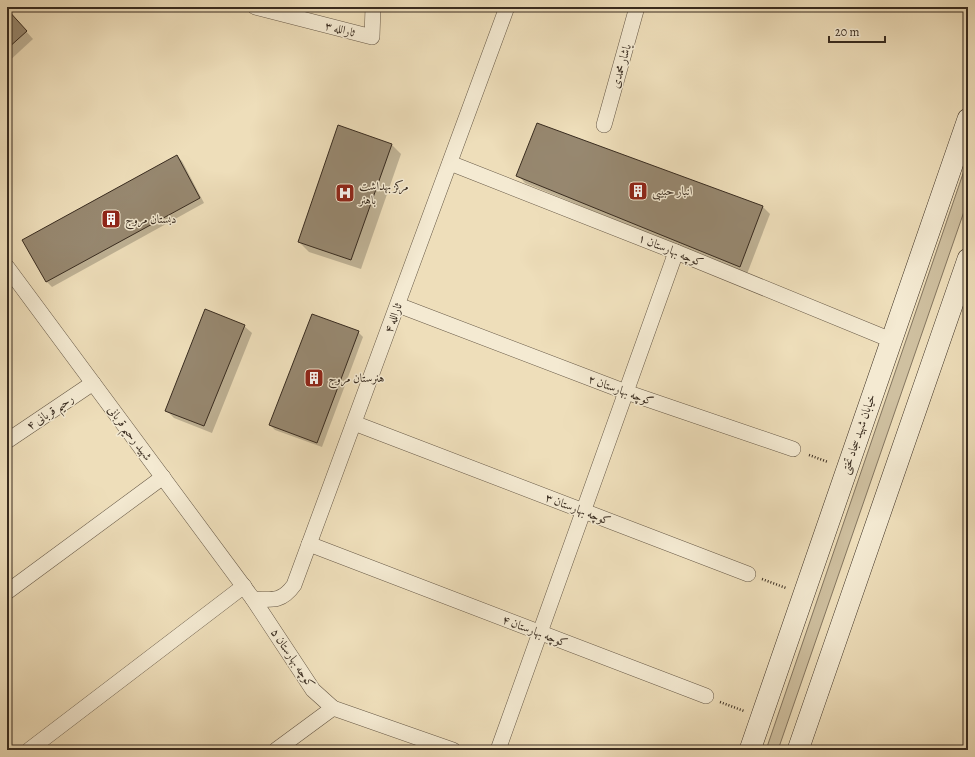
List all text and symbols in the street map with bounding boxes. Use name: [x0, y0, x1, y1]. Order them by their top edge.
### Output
street label: ثارالله ۳: [323, 17, 358, 41]
scale bar: [829, 18, 885, 44]
text: 20 m: [835, 24, 859, 40]
street label: یاشار محمدی: [607, 41, 635, 90]
place label: مرکز بهداشت باهنر: [357, 178, 409, 208]
building icon: انبار حبیبی: [627, 180, 649, 202]
hospital icon: مرکز بهداشت باهنر: [334, 182, 356, 204]
place label: انبار حبیبی: [652, 183, 693, 201]
building icon: دبستان مروج: [100, 208, 122, 230]
place label: دبستان مروج: [125, 211, 176, 230]
street label: کوچه بهارستان ۱: [636, 230, 706, 271]
street label: ثارالله ۴: [380, 300, 406, 335]
building icon: هنرستان مروج: [303, 367, 325, 389]
place label: هنرستان مروج: [328, 370, 384, 389]
street label: کوچه بهارستان ۲: [586, 371, 656, 410]
street label: رحیم قربانی ۴: [23, 390, 79, 437]
street label: خیابان شهید سجاد تختی: [837, 392, 880, 477]
street label: شهید رحیم قربانی: [101, 402, 156, 466]
street label: کوچه بهارستان ۳: [543, 489, 613, 530]
street label: کوچه بهارستان ۴: [500, 611, 570, 652]
street label: کوچه بهارستان ۵: [266, 625, 319, 692]

